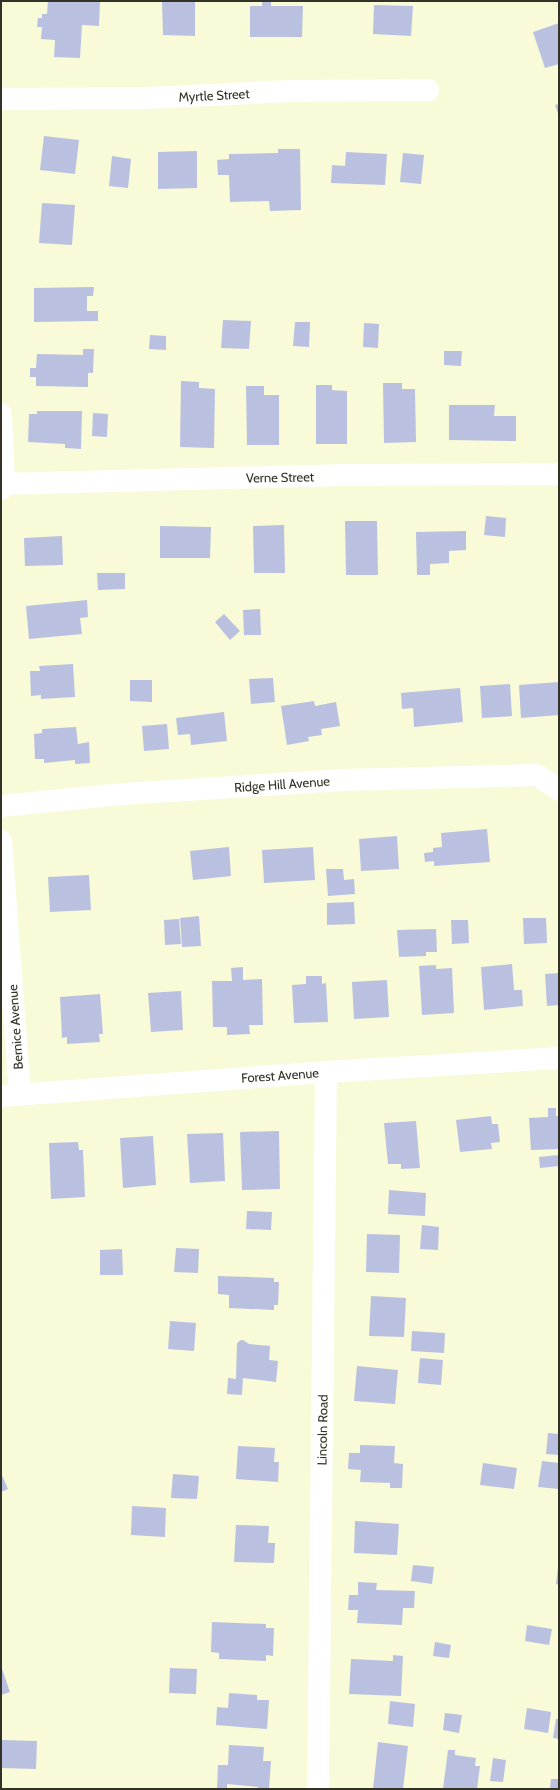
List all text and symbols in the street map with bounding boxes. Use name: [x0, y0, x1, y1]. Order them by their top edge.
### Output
street label: Myrtle Street: [178, 85, 251, 105]
street label: Verne Street: [246, 468, 315, 486]
street label: Ridge Hill Avenue: [234, 773, 331, 795]
street label: Bernice Avenue: [4, 984, 26, 1070]
street label: Forest Avenue: [241, 1064, 320, 1086]
street label: Lincoln Road: [313, 1394, 331, 1466]

